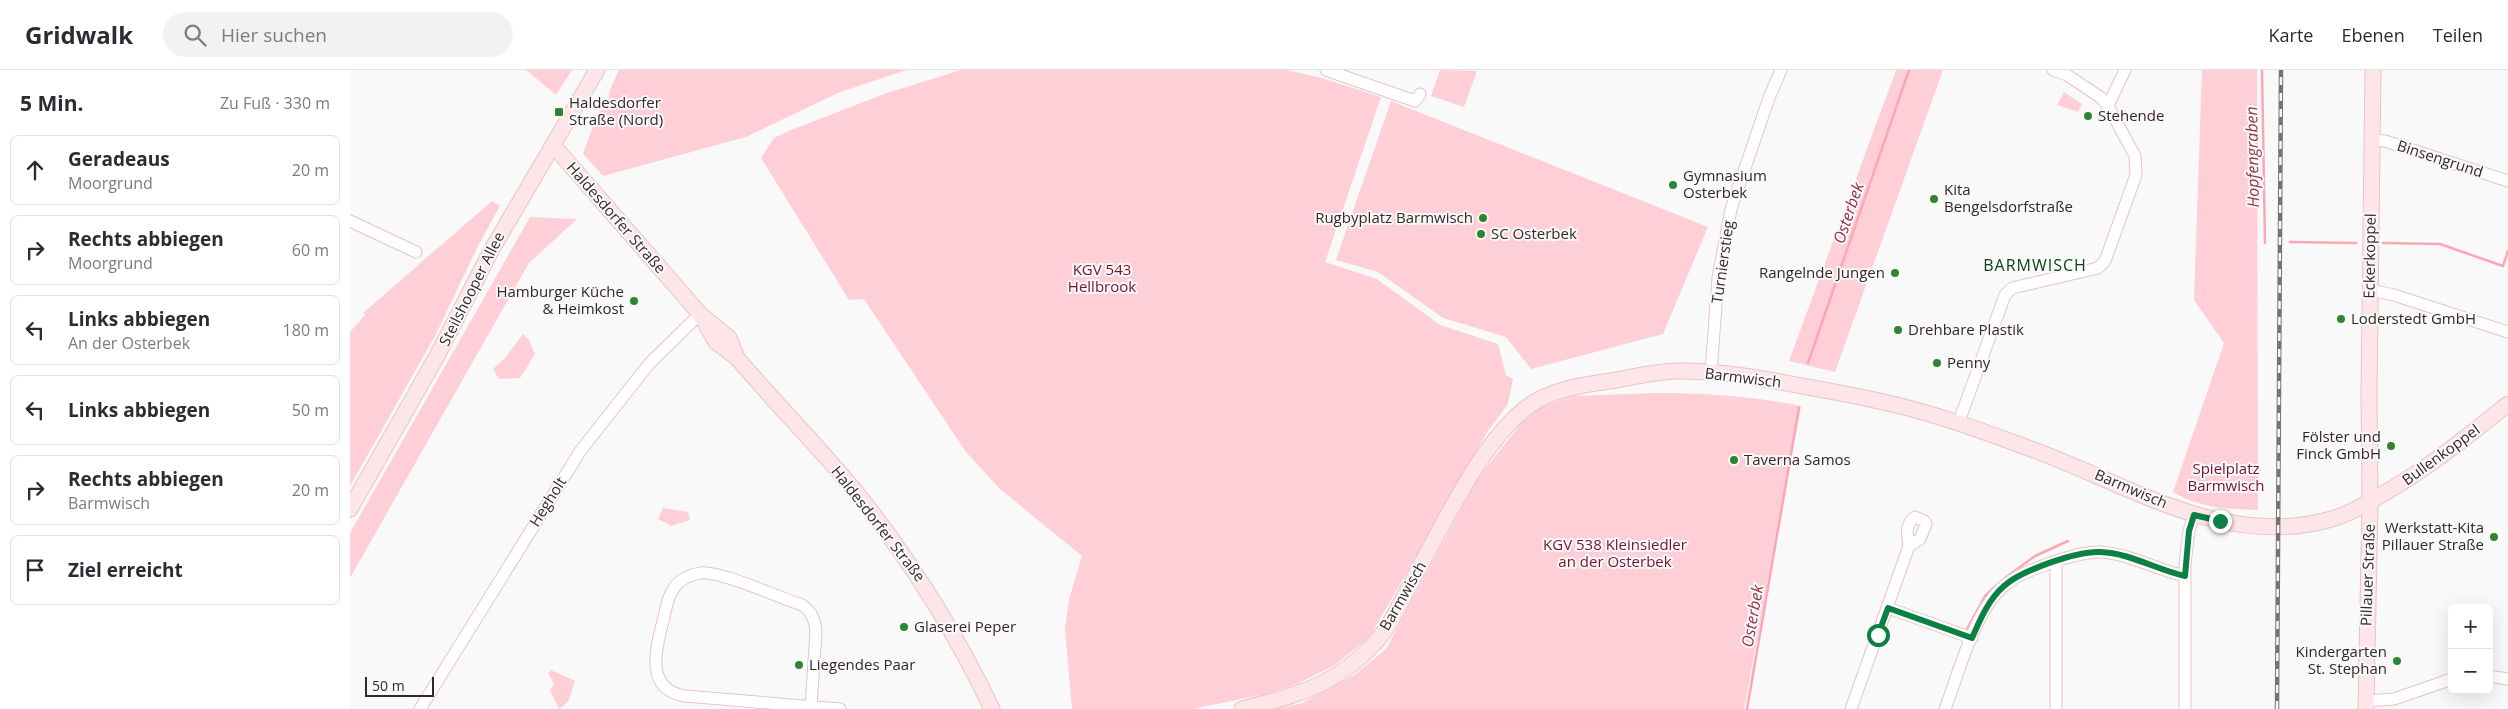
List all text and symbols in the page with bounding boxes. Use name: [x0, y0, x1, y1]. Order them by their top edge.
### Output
search box: [163, 12, 513, 57]
text: Gridwalk: [25, 18, 133, 51]
icon: search: [181, 21, 209, 49]
text: Hier suchen: [221, 22, 327, 48]
text: Karte: [2269, 23, 2313, 47]
text: Ebenen: [2341, 23, 2405, 47]
text: Teilen: [2433, 23, 2483, 47]
text: 5 Min.: [20, 89, 83, 117]
text: Zu Fuß · 330 m: [220, 92, 330, 114]
place label: Haldesdorfer Straße (Nord): [569, 92, 663, 129]
place label: Stehende: [2098, 105, 2164, 125]
marker: Haldesdorfer Straße (Nord): [553, 106, 565, 118]
water label: Hopfengraben: [2240, 106, 2264, 208]
marker: Stehende: [2082, 110, 2094, 122]
street label: Binsengrund: [2395, 135, 2486, 181]
text: Geradeaus: [68, 146, 170, 172]
icon: ahead: [21, 156, 49, 184]
street label: Haldesdorfer Straße: [563, 157, 671, 277]
text: 20 m: [292, 159, 329, 181]
place label: Gymnasium Osterbek: [1683, 165, 1767, 202]
text: Moorgrund: [68, 172, 153, 194]
marker: Gymnasium Osterbek: [1667, 179, 1679, 191]
water label: Osterbek: [1827, 179, 1869, 246]
place label: Kita Bengelsdorfstraße: [1944, 179, 2073, 216]
marker: Kita Bengelsdorfstraße: [1928, 193, 1940, 205]
place label: Rugbyplatz Barmwisch: [1315, 207, 1473, 227]
marker: Rugbyplatz Barmwisch: [1477, 212, 1489, 224]
street label: Eckerkoppel: [2358, 213, 2380, 299]
street label: Turnierstieg: [1706, 219, 1738, 305]
place label: SC Osterbek: [1491, 223, 1577, 243]
text: Rechts abbiegen: [68, 226, 224, 252]
street label: Steilshooper Allee: [434, 228, 509, 349]
marker: SC Osterbek: [1475, 228, 1487, 240]
icon: right: [21, 236, 49, 264]
text: 60 m: [292, 239, 329, 261]
text: Moorgrund: [68, 252, 153, 274]
district label: BARMWISCH: [1983, 254, 2087, 276]
park label: KGV 543 Hellbrook: [1068, 259, 1136, 296]
place label: Rangelnde Jungen: [1759, 262, 1885, 282]
marker: Rangelnde Jungen: [1889, 267, 1901, 279]
place label: Hamburger Küche & Heimkost: [496, 281, 624, 318]
marker: Hamburger Küche & Heimkost: [628, 295, 640, 307]
text: Links abbiegen: [68, 306, 210, 332]
place label: Loderstedt GmbH: [2351, 308, 2476, 328]
marker: Loderstedt GmbH: [2335, 313, 2347, 325]
icon: left: [21, 316, 49, 344]
text: 180 m: [283, 319, 329, 341]
place label: Drehbare Plastik: [1908, 319, 2024, 339]
marker: Drehbare Plastik: [1892, 324, 1904, 336]
text: An der Osterbek: [68, 332, 190, 354]
place label: Penny: [1947, 352, 1991, 372]
marker: Penny: [1931, 357, 1943, 369]
street label: Barmwisch: [1704, 362, 1783, 392]
icon: left: [21, 396, 49, 424]
text: Links abbiegen: [68, 397, 210, 423]
text: 50 m: [292, 399, 329, 421]
street label: Bullenkoppel: [2397, 419, 2483, 489]
place label: Fölster und Finck GmbH: [2296, 426, 2381, 463]
marker: Fölster und Finck GmbH: [2385, 440, 2397, 452]
place label: Taverna Samos: [1744, 449, 1851, 469]
marker: Taverna Samos: [1728, 454, 1740, 466]
park label: Spielplatz Barmwisch: [2188, 458, 2265, 495]
street label: Haldesdorfer Straße: [827, 461, 930, 585]
street label: Barmwisch: [2092, 464, 2171, 512]
text: Rechts abbiegen: [68, 466, 224, 492]
street label: Hegholt: [524, 473, 570, 530]
icon: right: [21, 476, 49, 504]
text: 20 m: [292, 479, 329, 501]
text: Barmwisch: [68, 492, 150, 514]
route end: [2209, 510, 2232, 533]
place label: Werkstatt-Kita Pillauer Straße: [2382, 517, 2484, 554]
street label: Pillauer Straße: [2355, 524, 2379, 626]
marker: Werkstatt-Kita Pillauer Straße: [2488, 531, 2500, 543]
park label: KGV 538 Kleinsiedler an der Osterbek: [1543, 534, 1687, 571]
icon: arrive: [21, 556, 49, 584]
text: Ziel erreicht: [68, 557, 183, 583]
street label: Barmwisch: [1374, 557, 1430, 634]
water label: Osterbek: [1736, 582, 1769, 649]
map controls: [2448, 604, 2493, 694]
button: +: [2448, 604, 2493, 649]
place label: Glaserei Peper: [914, 616, 1016, 636]
marker: Glaserei Peper: [898, 621, 910, 633]
route start: [1867, 624, 1890, 647]
place label: Kindergarten St. Stephan: [2296, 641, 2387, 678]
button: −: [2448, 649, 2493, 694]
place label: Liegendes Paar: [809, 654, 915, 674]
marker: Kindergarten St. Stephan: [2391, 655, 2403, 667]
marker: Liegendes Paar: [793, 659, 805, 671]
scale bar: [365, 674, 434, 697]
text: 50 m: [372, 676, 405, 695]

